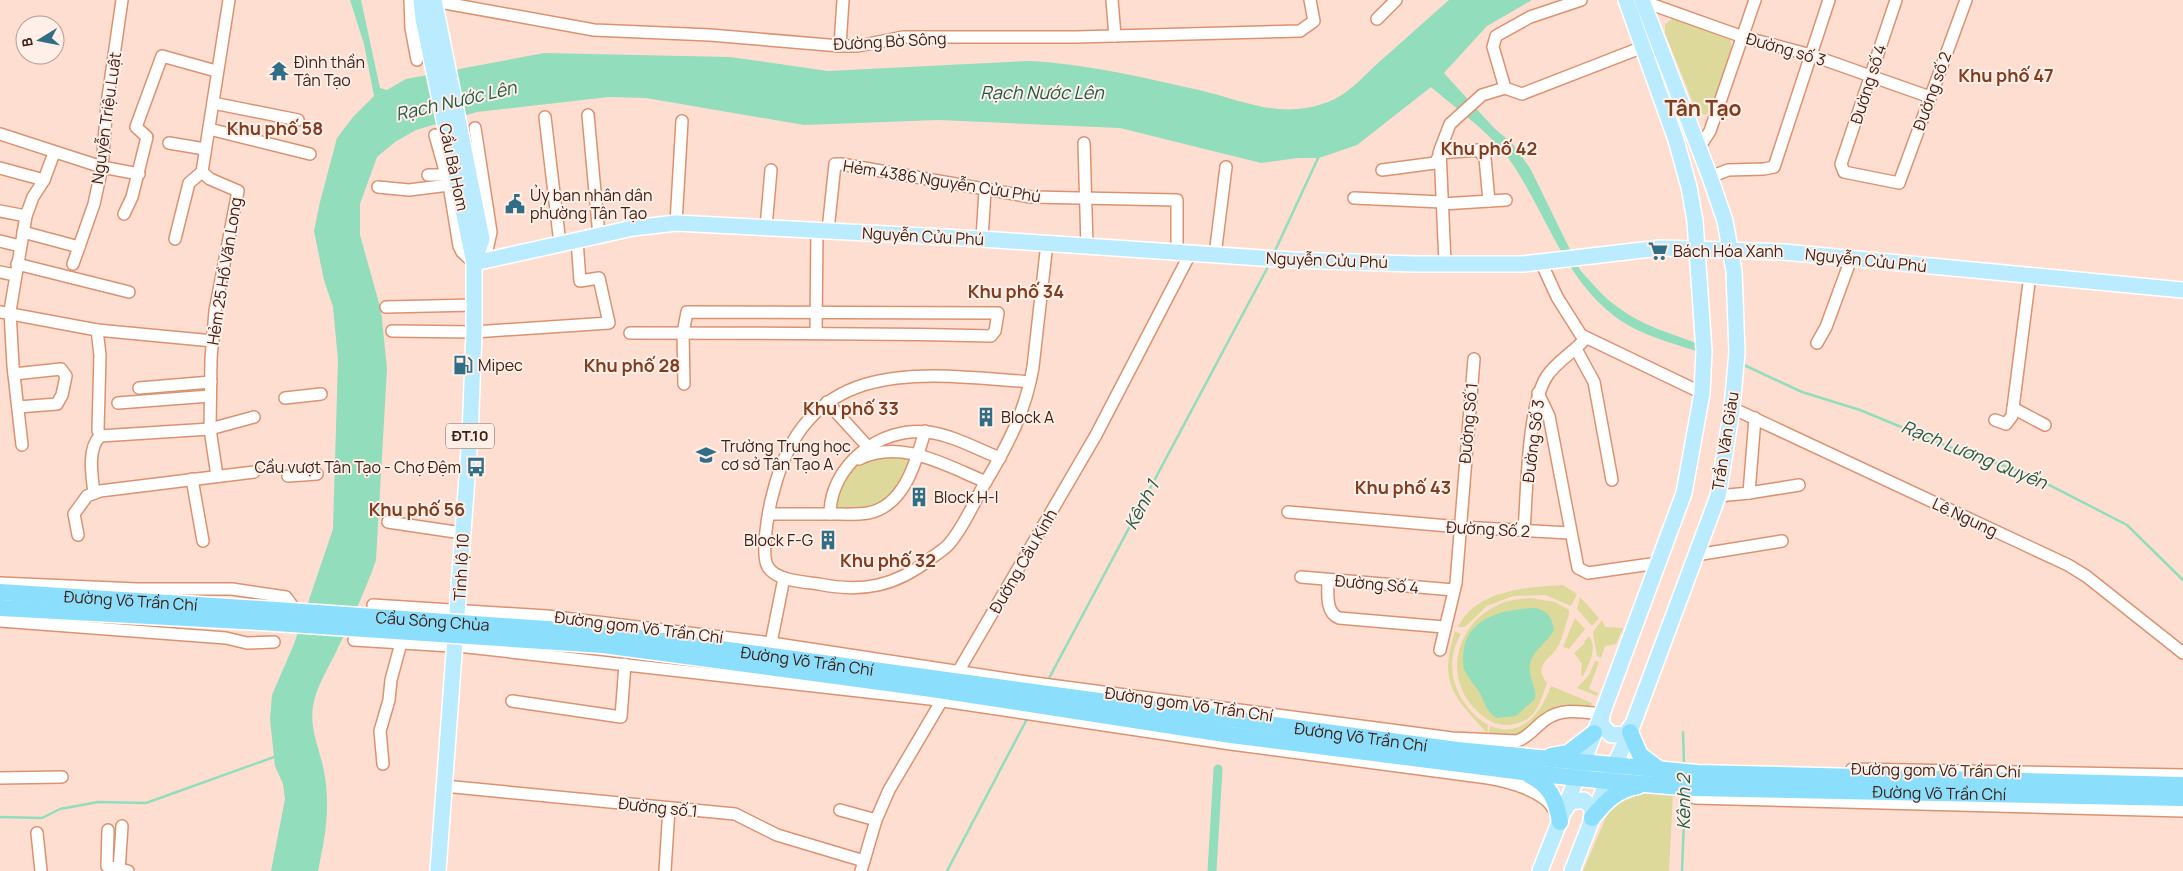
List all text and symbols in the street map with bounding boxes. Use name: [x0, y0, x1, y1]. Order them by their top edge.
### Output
north arrow: [15, 15, 65, 65]
street label: Đường Bờ Sông: [833, 27, 947, 55]
street label: Đường số 3: [1744, 27, 1828, 71]
text: B: [17, 36, 37, 48]
street label: Đường số 4: [1845, 41, 1891, 127]
street label: Đường số 2: [1908, 49, 1956, 133]
street label: Nguyễn Triệu Luật: [86, 51, 126, 185]
place label: Đình thần Tân Tạo: [294, 51, 365, 91]
temple icon: Đình thần Tân Tạo: [268, 60, 290, 82]
district label: Khu phố 47: [1958, 63, 2054, 87]
water label: Rạch Nước Lên: [393, 74, 520, 126]
water label: Rạch Nước Lên: [980, 80, 1105, 104]
district label: Tân Tạo: [1664, 94, 1742, 122]
district label: Khu phố 58: [227, 116, 323, 140]
street label: Cầu Bà Hom: [434, 121, 474, 213]
district label: Khu phố 42: [1441, 136, 1537, 160]
street label: Hẻm 4386 Nguyễn Cửu Phú: [842, 154, 1042, 208]
place label: Ủy ban nhân dân phường Tân Tạo: [530, 184, 652, 224]
public building icon: Ủy ban nhân dân phường Tân Tạo: [504, 193, 526, 215]
street label: Hẻm 25 Hồ Văn Long: [201, 196, 247, 346]
street label: Nguyễn Cửu Phú: [861, 222, 985, 250]
supermarket icon: Bách Hóa Xanh: [1647, 240, 1669, 262]
place label: Bách Hóa Xanh: [1673, 240, 1783, 262]
street label: Nguyễn Cửu Phú: [1804, 243, 1928, 277]
street label: Nguyễn Cửu Phú: [1266, 247, 1388, 273]
district label: Khu phố 34: [968, 279, 1064, 303]
district label: Khu phố 28: [584, 353, 680, 377]
fuel station icon: Mipec: [452, 354, 474, 376]
place label: Mipec: [478, 354, 523, 376]
street label: Đường Số 1: [1454, 382, 1482, 464]
street label: Trần Văn Giàu: [1706, 390, 1744, 492]
district label: Khu phố 33: [803, 396, 899, 420]
street label: Đường Số 3: [1517, 398, 1549, 484]
building icon: Block A: [975, 406, 997, 428]
place label: Block A: [1001, 406, 1054, 428]
water label: Rạch Lương Quyền: [1898, 414, 2052, 495]
road number: ĐT.10: [446, 424, 494, 448]
place label: Trường Trung học cơ sở Tân Tạo A: [721, 435, 851, 475]
school or university icon: Trường Trung học cơ sở Tân Tạo A: [695, 444, 717, 466]
place label: Cầu vượt Tân Tạo - Chợ Đệm: [254, 456, 461, 478]
bus stop icon: Cầu vượt Tân Tạo - Chợ Đệm: [465, 456, 487, 478]
water label: Kênh 1: [1118, 474, 1165, 533]
district label: Khu phố 43: [1355, 475, 1451, 499]
building icon: Block H-I: [908, 486, 930, 508]
place label: Block H-I: [934, 486, 998, 508]
street label: Lê Ngung: [1929, 492, 2001, 542]
district label: Khu phố 56: [369, 497, 465, 521]
street label: Đường Cầu Kinh: [984, 505, 1062, 617]
street label: Đường Số 2: [1446, 516, 1530, 542]
place label: Block F-G: [744, 529, 813, 551]
building icon: Block F-G: [817, 529, 839, 551]
street label: Tỉnh lộ 10: [448, 533, 474, 601]
district label: Khu phố 32: [840, 548, 936, 572]
street label: Đường Số 4: [1334, 569, 1420, 599]
street label: Đường Võ Trần Chí: [63, 585, 199, 616]
street label: Cầu Sông Chùa: [375, 606, 490, 636]
street label: Đường gom Võ Trần Chí: [553, 606, 725, 648]
street label: Đường Võ Trần Chí: [739, 641, 875, 681]
street label: Đường gom Võ Trần Chí: [1103, 681, 1275, 727]
street label: Đường Võ Trần Chí: [1293, 717, 1429, 757]
street label: Đường gom Võ Trần Chí: [1851, 758, 2021, 782]
water label: Kênh 2: [1671, 772, 1695, 830]
street label: Đường Võ Trần Chí: [1872, 781, 2007, 805]
street label: Đường số 1: [617, 792, 699, 822]

